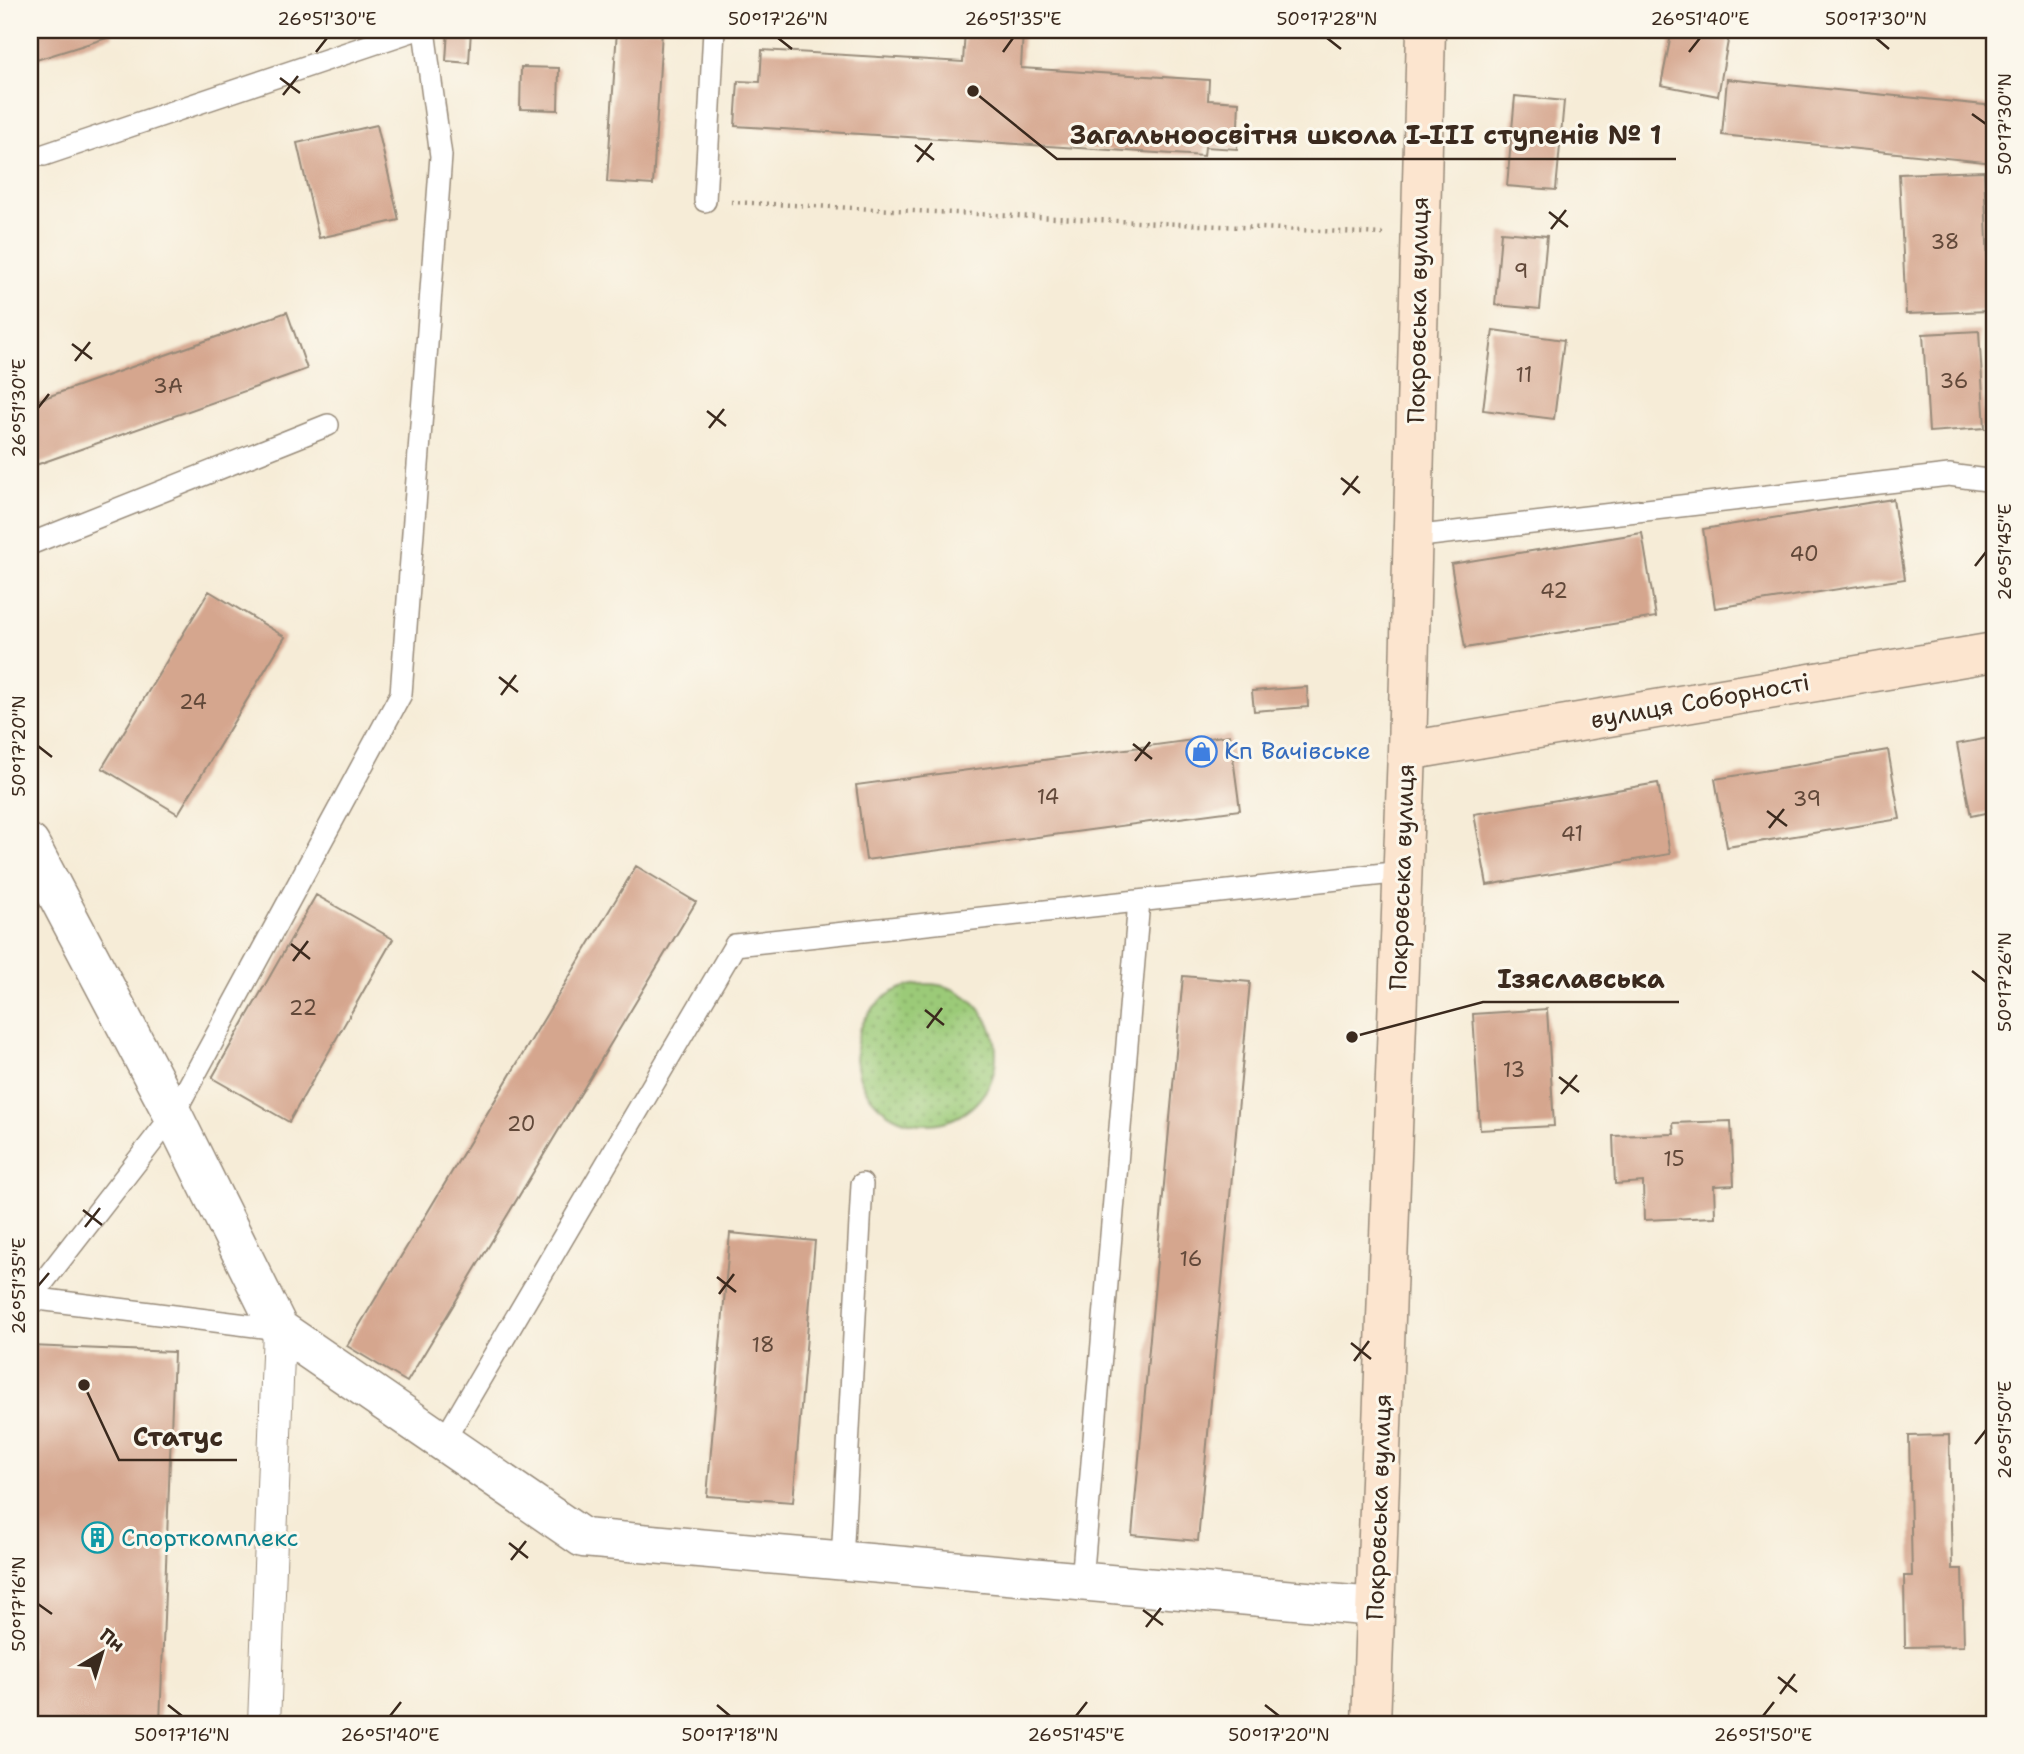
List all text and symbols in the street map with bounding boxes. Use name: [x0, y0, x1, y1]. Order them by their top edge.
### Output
text: 26°51'30"E: [277, 7, 377, 31]
text: 50°17'26"N: [728, 7, 828, 31]
text: 26°51'35"E: [964, 7, 1062, 31]
text: 50°17'28"N: [1276, 7, 1378, 31]
text: 26°51'40"E: [1650, 7, 1750, 31]
text: 50°17'30"N: [1825, 7, 1927, 31]
text: 50°17'30"N: [1993, 73, 2017, 175]
callout: Загальноосвітня школа І-ІІІ ступенів № 1: [1057, 112, 1676, 159]
text: Загальноосвітня школа І-ІІІ ступенів № 1: [1070, 117, 1662, 152]
street label: Покровська вулиця: [1400, 196, 1436, 424]
house number: 38: [1931, 228, 1959, 256]
house number: 9: [1514, 257, 1528, 285]
text: 26°51'30"E: [7, 358, 31, 458]
house number: 11: [1516, 361, 1532, 389]
house number: 36: [1940, 367, 1968, 395]
house number: 3А: [153, 372, 183, 400]
text: 26°51'45"E: [1993, 504, 2017, 600]
house number: 40: [1789, 540, 1819, 568]
house number: 42: [1540, 577, 1568, 605]
street label: вулиця Соборності: [1588, 666, 1812, 736]
house number: 24: [179, 688, 207, 716]
text: 50°17'20"N: [7, 695, 31, 797]
shop icon: Кп Вачівське: [1184, 734, 1218, 768]
place label: Кп Вачівське: [1224, 735, 1371, 767]
street label: Покровська вулиця: [1382, 763, 1422, 991]
house number: 14: [1037, 783, 1059, 811]
house number: 39: [1793, 785, 1821, 813]
house number: 41: [1561, 820, 1583, 848]
text: 50°17'26"N: [1993, 932, 2017, 1032]
callout: Ізяславська: [1483, 955, 1679, 1002]
text: Ізяславська: [1497, 961, 1665, 996]
house number: 22: [289, 994, 317, 1022]
house number: 13: [1503, 1056, 1525, 1084]
house number: 20: [507, 1110, 535, 1138]
house number: 15: [1663, 1145, 1685, 1173]
text: 26°51'35"E: [7, 1237, 31, 1335]
house number: 16: [1180, 1245, 1202, 1273]
house number: 18: [751, 1331, 775, 1359]
text: 26°51'50"E: [1993, 1381, 2017, 1479]
street label: Покровська вулиця: [1359, 1393, 1399, 1621]
callout: Статус: [119, 1413, 237, 1460]
text: Статус: [133, 1419, 223, 1454]
building icon: Спорткомплекс: [81, 1521, 115, 1555]
place label: Спорткомплекс: [121, 1522, 299, 1554]
text: 50°17'16"N: [7, 1556, 31, 1652]
north arrow: [66, 1618, 136, 1688]
text: Пн: [95, 1622, 130, 1658]
text: 50°17'16"N: [134, 1723, 230, 1747]
text: 26°51'40"E: [340, 1723, 440, 1747]
text: 50°17'18"N: [682, 1723, 778, 1747]
text: 26°51'45"E: [1028, 1723, 1124, 1747]
text: 50°17'20"N: [1228, 1723, 1330, 1747]
text: 26°51'50"E: [1714, 1723, 1812, 1747]

